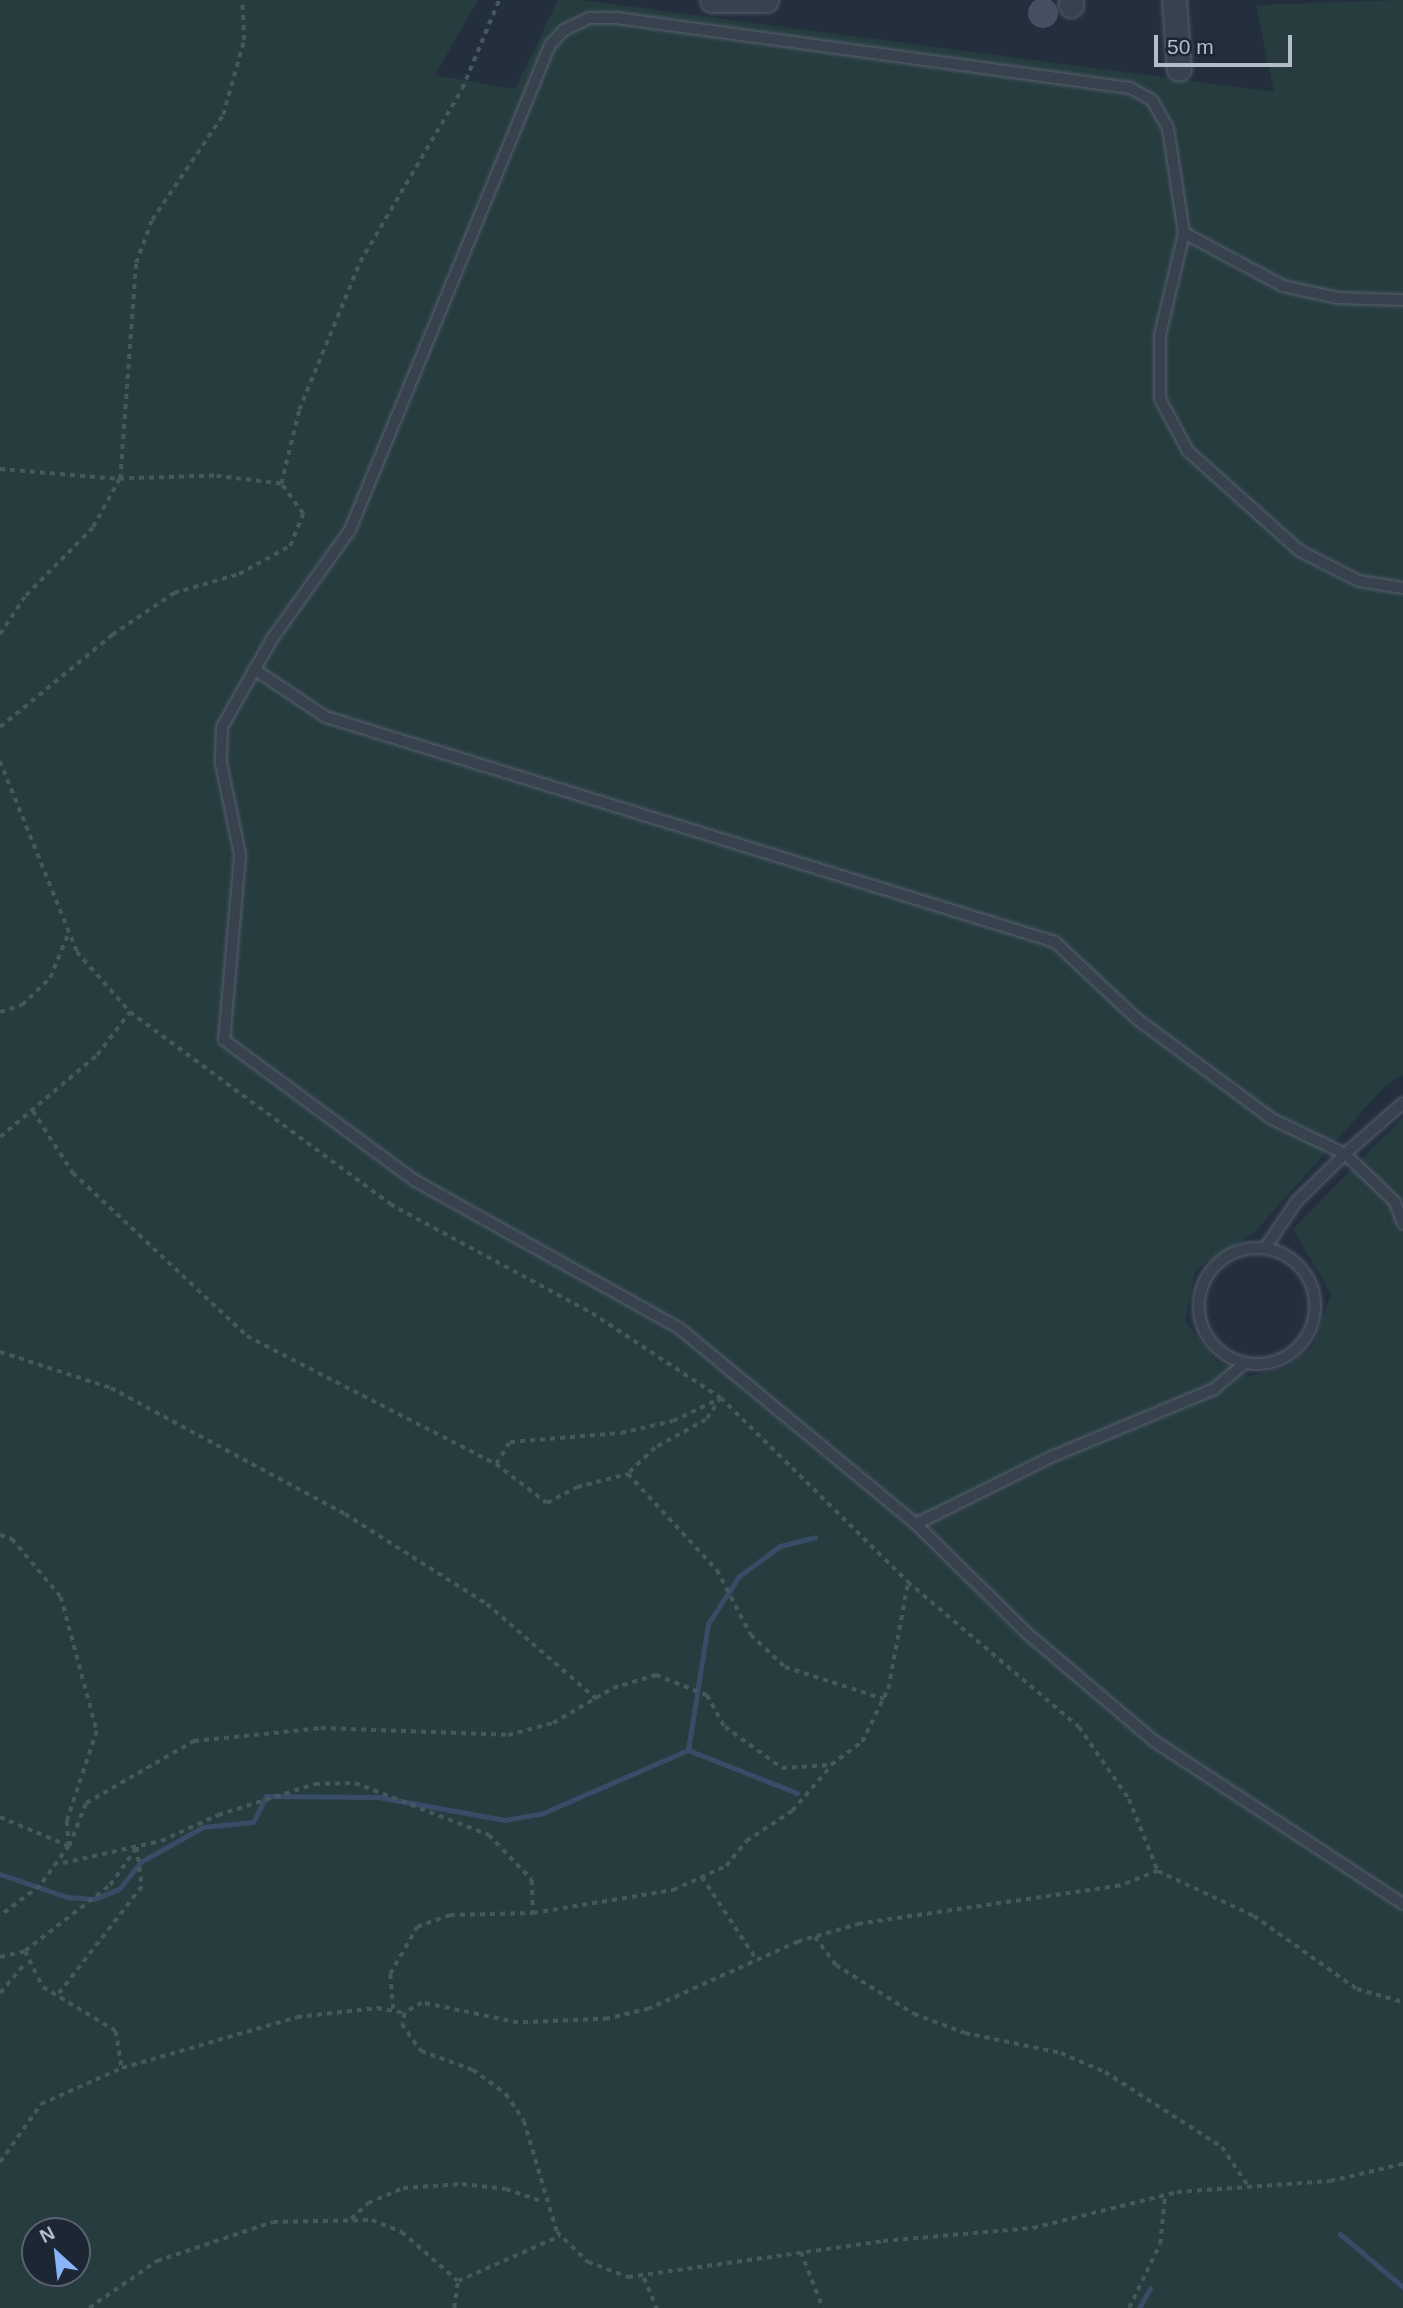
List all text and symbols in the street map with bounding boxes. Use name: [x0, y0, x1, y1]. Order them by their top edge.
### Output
scale bar: [1158, 21, 1296, 65]
text: 50 m: [1167, 35, 1214, 58]
north arrow: [21, 2217, 91, 2287]
text: N: [36, 2222, 58, 2247]

